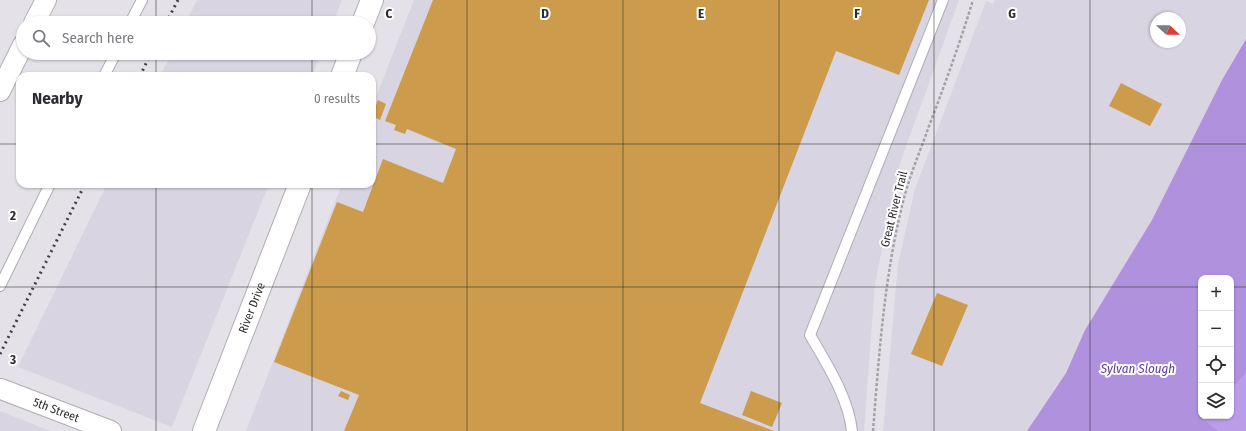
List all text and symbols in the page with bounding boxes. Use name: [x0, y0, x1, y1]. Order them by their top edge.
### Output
text: C: [386, 6, 393, 21]
text: D: [541, 6, 549, 21]
text: E: [698, 6, 704, 21]
text: F: [854, 6, 860, 21]
text: G: [1008, 6, 1016, 21]
north arrow: [1150, 12, 1186, 48]
search box: [16, 16, 376, 60]
icon: search: [30, 27, 52, 49]
text: Search here: [62, 29, 134, 47]
text: Nearby: [32, 88, 83, 109]
text: 0 results: [314, 91, 360, 106]
street label: Great River Trail: [878, 169, 910, 249]
text: 2: [9, 208, 16, 223]
map controls: [1198, 275, 1234, 419]
button: +: [1198, 275, 1234, 311]
street label: River Drive: [236, 281, 268, 335]
button: −: [1198, 311, 1234, 347]
button: locate: [1198, 347, 1234, 383]
text: 3: [9, 352, 16, 367]
water label: Sylvan Slough: [1100, 361, 1175, 376]
button: layers: [1198, 383, 1234, 419]
street label: 5th Street: [31, 395, 81, 425]

